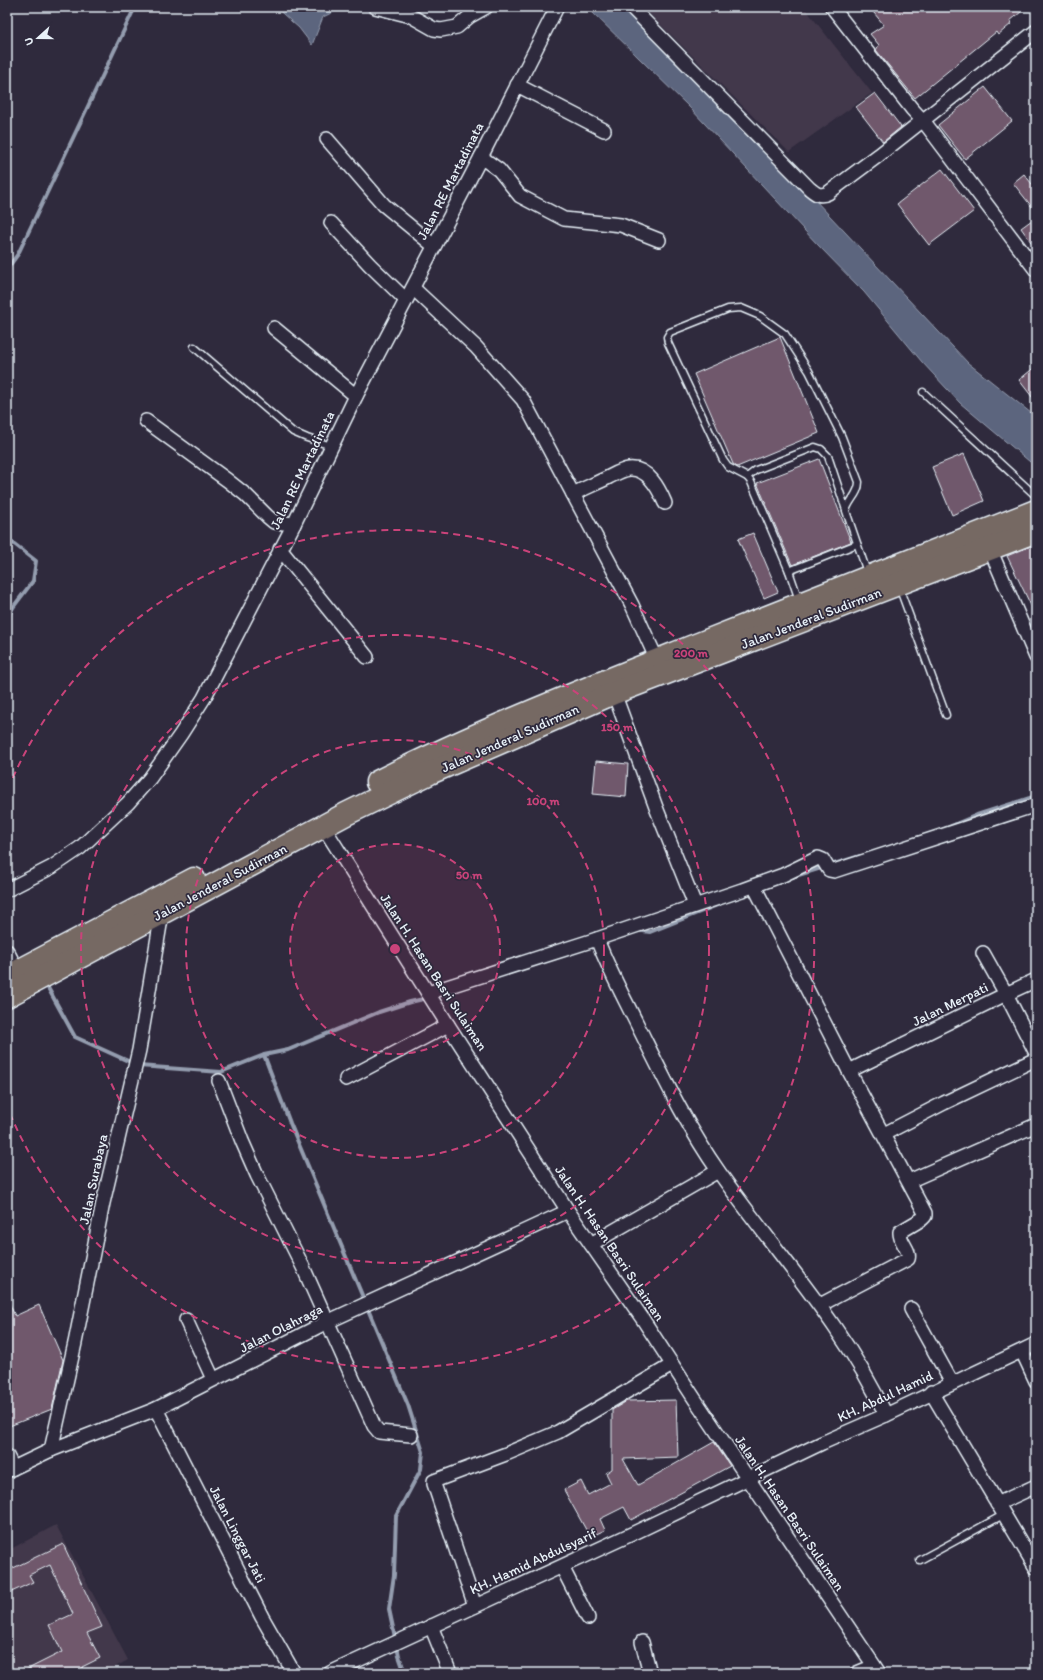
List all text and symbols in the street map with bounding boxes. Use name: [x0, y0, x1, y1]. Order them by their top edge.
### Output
north arrow: [18, 18, 58, 58]
text: U: [22, 36, 37, 47]
street label: Jalan RE Martadinata: [414, 120, 487, 243]
street label: Jalan RE Martadinata: [266, 408, 338, 532]
street label: Jalan Jenderal Sudirman: [739, 584, 884, 653]
text: 200 m: [674, 646, 709, 660]
street label: Jalan Jenderal Sudirman: [439, 700, 582, 777]
text: 150 m: [601, 720, 634, 734]
text: 100 m: [526, 794, 560, 808]
street label: Jalan Jenderal Sudirman: [151, 840, 290, 925]
text: 50 m: [456, 868, 483, 882]
street label: Jalan H. Hasan Basri Sulaiman: [376, 890, 491, 1054]
centre of rings: [388, 942, 402, 956]
street label: Jalan Merpati: [909, 979, 991, 1030]
street label: Jalan Surabaya: [76, 1132, 111, 1226]
street label: Jalan H. Hasan Basri Sulaiman: [551, 1162, 668, 1324]
street label: Jalan Olahraga: [237, 1300, 326, 1357]
street label: KH. Abdul Hamid: [835, 1367, 936, 1426]
street label: Jalan H. Hasan Basri Sulaiman: [731, 1432, 848, 1594]
street label: Jalan Linggar Jati: [206, 1483, 269, 1586]
street label: KH. Hamid Abdulsyarif: [467, 1524, 600, 1598]

